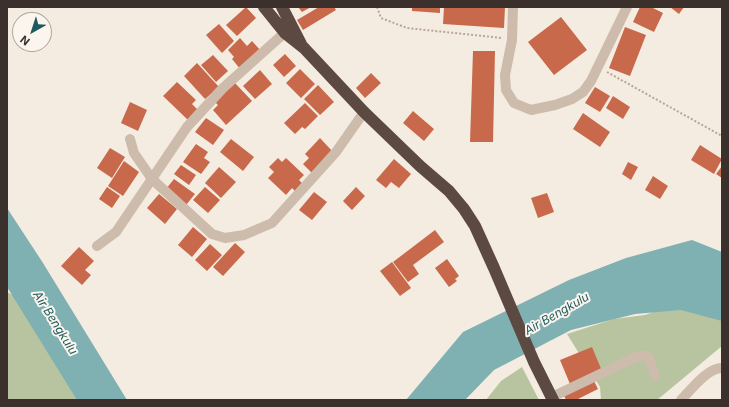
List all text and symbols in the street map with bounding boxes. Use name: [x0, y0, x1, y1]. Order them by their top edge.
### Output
north arrow: [12, 12, 52, 52]
text: N: [17, 32, 33, 49]
water label: Air Bengkulu: [30, 289, 80, 357]
water label: Air Bengkulu: [522, 290, 592, 338]

